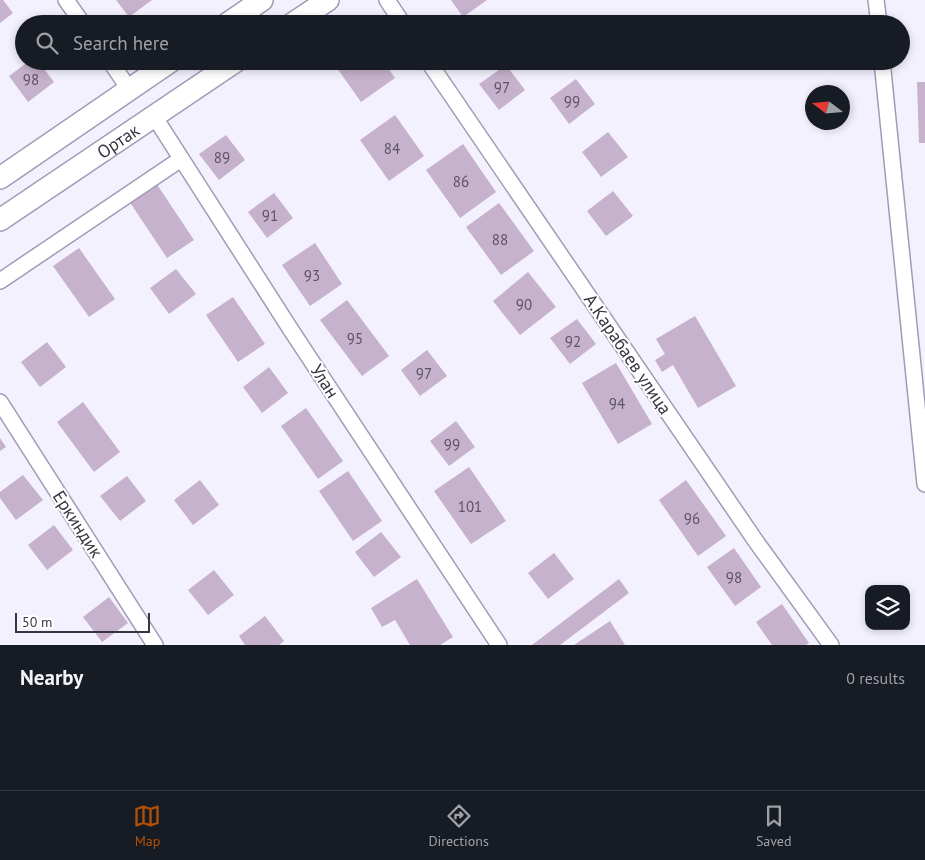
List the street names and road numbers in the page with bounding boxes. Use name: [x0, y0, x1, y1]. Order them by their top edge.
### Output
street label: Ортак: [92, 118, 144, 163]
street label: А.Карабаев улица: [579, 289, 677, 419]
street label: Улан: [306, 360, 344, 402]
street label: Еркиндик: [48, 486, 108, 562]

